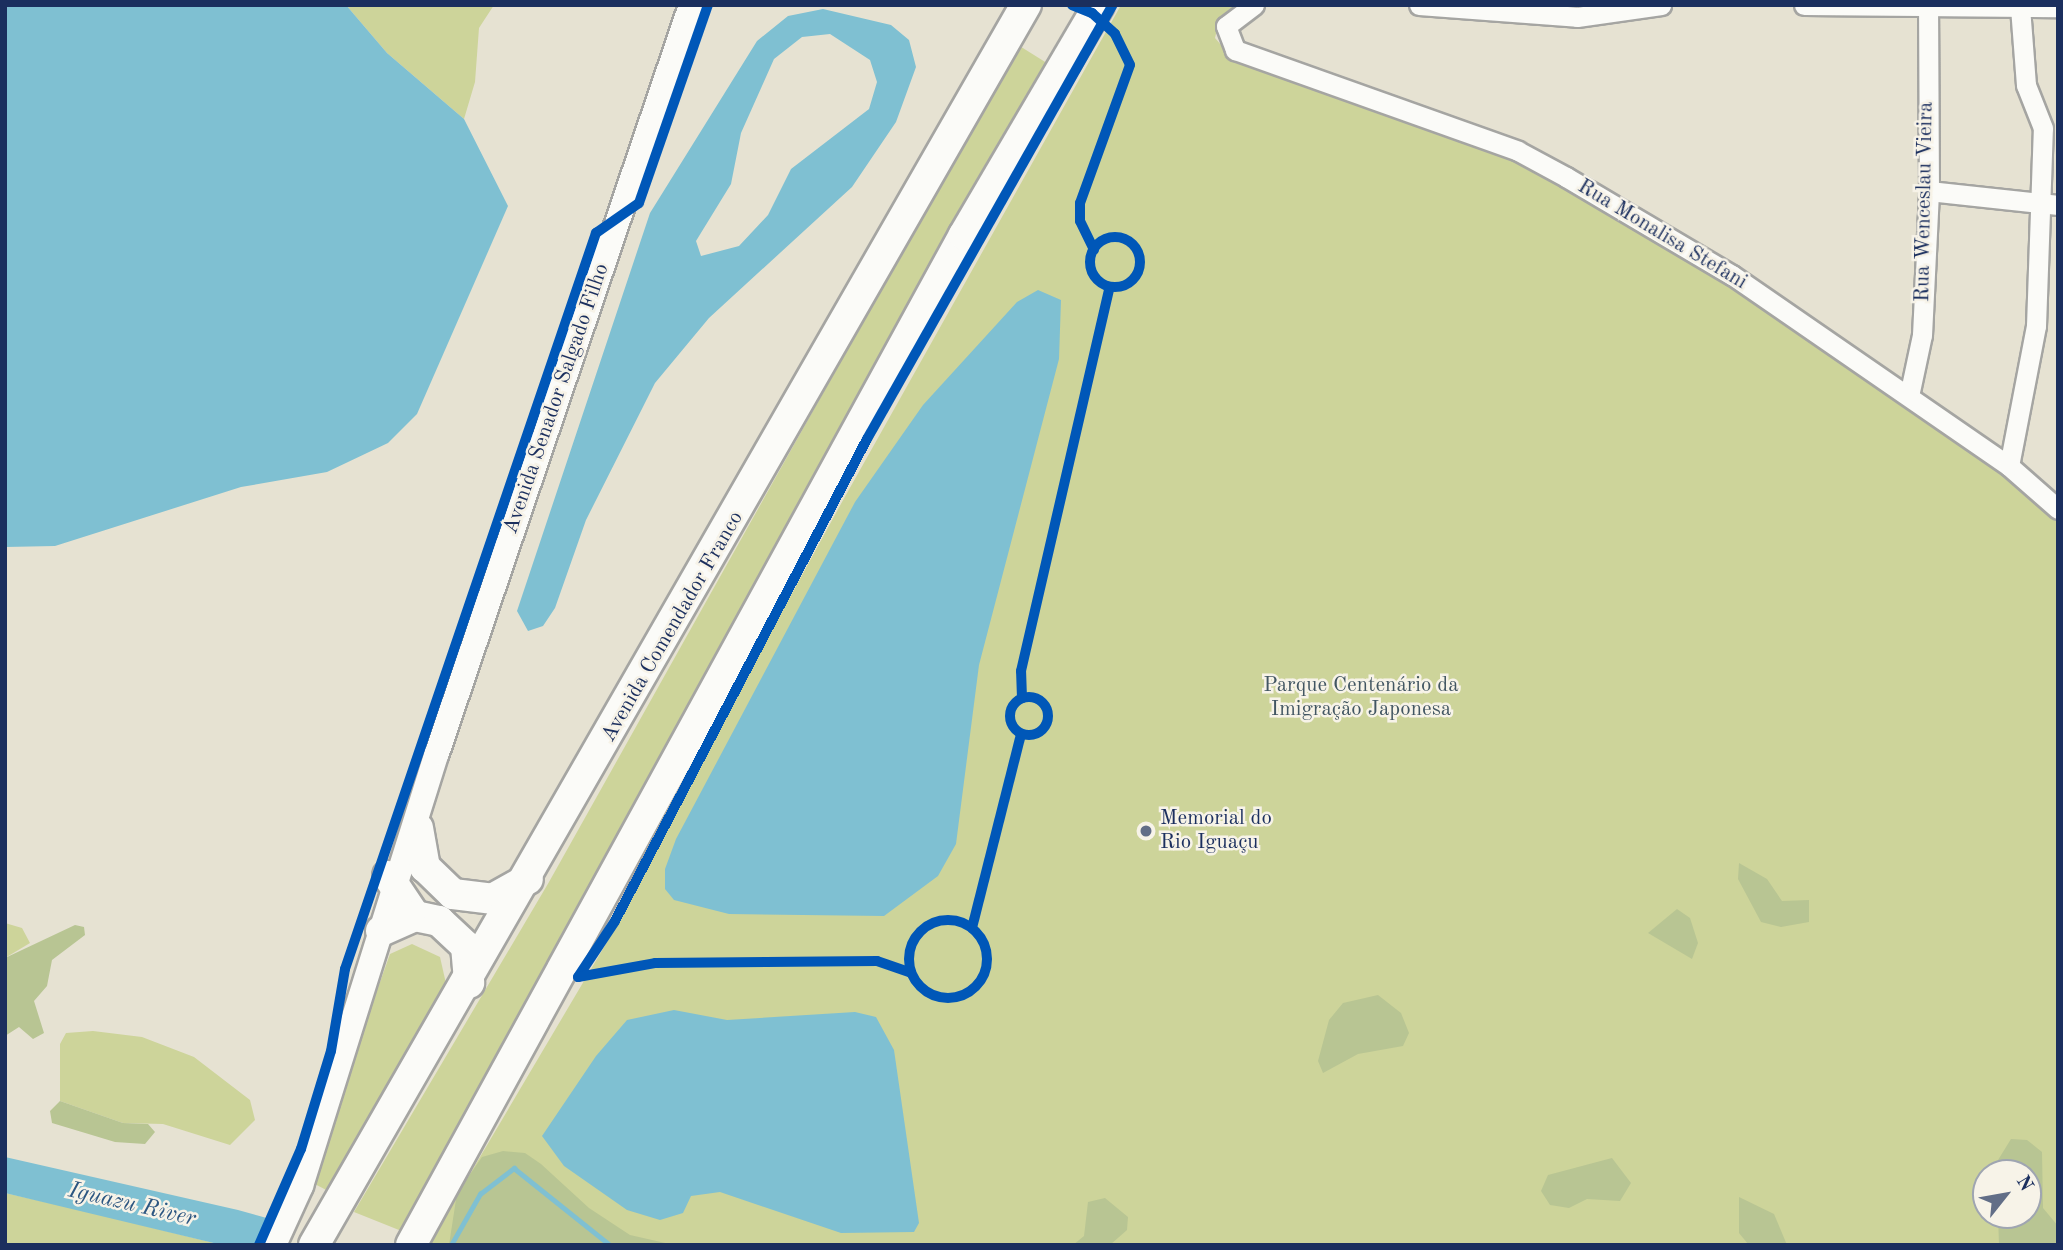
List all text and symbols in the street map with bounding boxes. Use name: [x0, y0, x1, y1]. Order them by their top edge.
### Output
street label: Rua Wenceslau Vieira: [1911, 102, 1939, 302]
street label: Rua Monalisa Stefani: [1573, 174, 1751, 296]
street label: Avenida Senador Salgado Filho: [499, 260, 615, 538]
street label: Avenida Comendador Franco: [597, 507, 749, 747]
park label: Parque Centenário da Imigração Japonesa: [1263, 673, 1459, 723]
place label: Memorial do Rio Iguaçu: [1160, 806, 1272, 856]
marker: Memorial do Rio Iguaçu: [1138, 823, 1154, 839]
north arrow: [1972, 1159, 2042, 1229]
text: N: [2012, 1173, 2036, 1195]
water label: Iguazu River: [66, 1177, 198, 1233]

